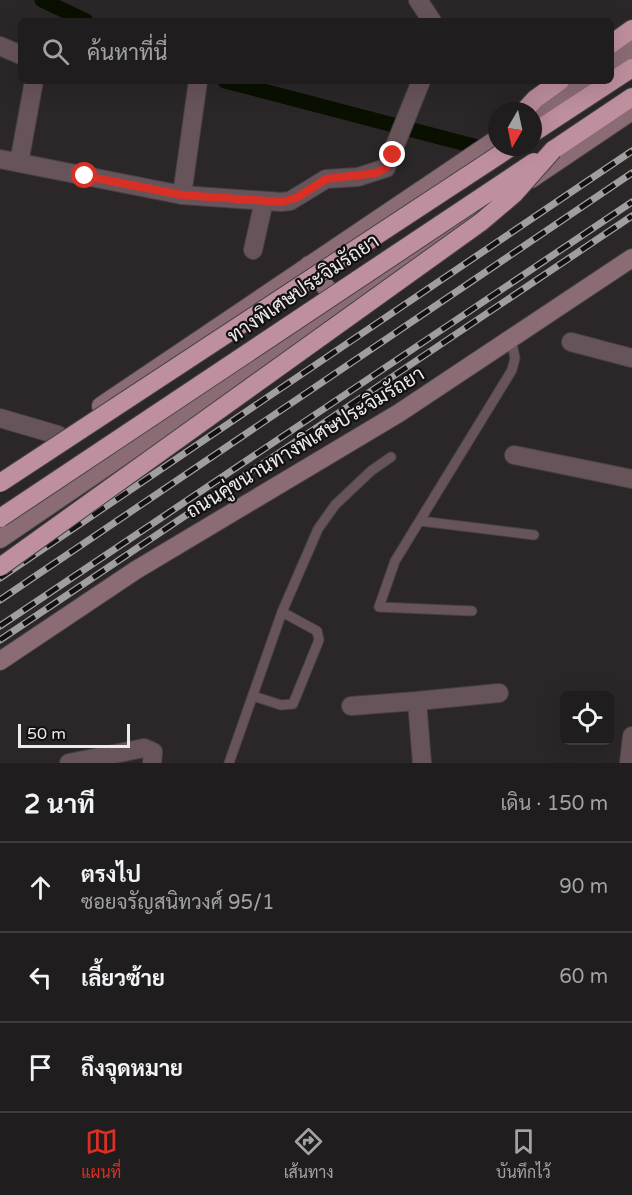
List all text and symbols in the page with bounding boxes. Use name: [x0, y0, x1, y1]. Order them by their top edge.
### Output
search box: [18, 18, 614, 84]
icon: search: [39, 35, 72, 68]
text: ค้นหาที่นี่: [87, 40, 167, 66]
north arrow: [488, 102, 542, 156]
route end: [379, 141, 405, 167]
route start: [71, 162, 97, 188]
street label: ทางพิเศษประจิมรัถยา: [223, 228, 384, 348]
street label: ถนนคู่ขนานทางพิเศษประจิมรัถยา: [182, 361, 430, 525]
map controls: [560, 691, 614, 745]
button: locate: [560, 691, 614, 745]
scale bar: [18, 721, 130, 748]
text: 50 m: [27, 724, 66, 744]
text: 2 นาที: [24, 789, 95, 820]
text: เดิน · 150 m: [500, 792, 608, 816]
text: ตรงไป: [81, 862, 141, 888]
icon: ahead: [24, 871, 57, 904]
text: 90 m: [559, 875, 608, 899]
text: ซอยจรัญสนิทวงศ์ 95/1: [81, 891, 274, 915]
icon: left: [24, 961, 57, 994]
text: 60 m: [559, 965, 608, 989]
text: เลี้ยวซ้าย: [81, 966, 165, 992]
icon: arrive: [24, 1051, 57, 1084]
text: ถึงจุดหมาย: [81, 1056, 183, 1082]
tab: แผนที่: [81, 1125, 121, 1183]
tab: เส้นทาง: [284, 1125, 334, 1183]
tab: บันทึกไว้: [496, 1125, 551, 1183]

